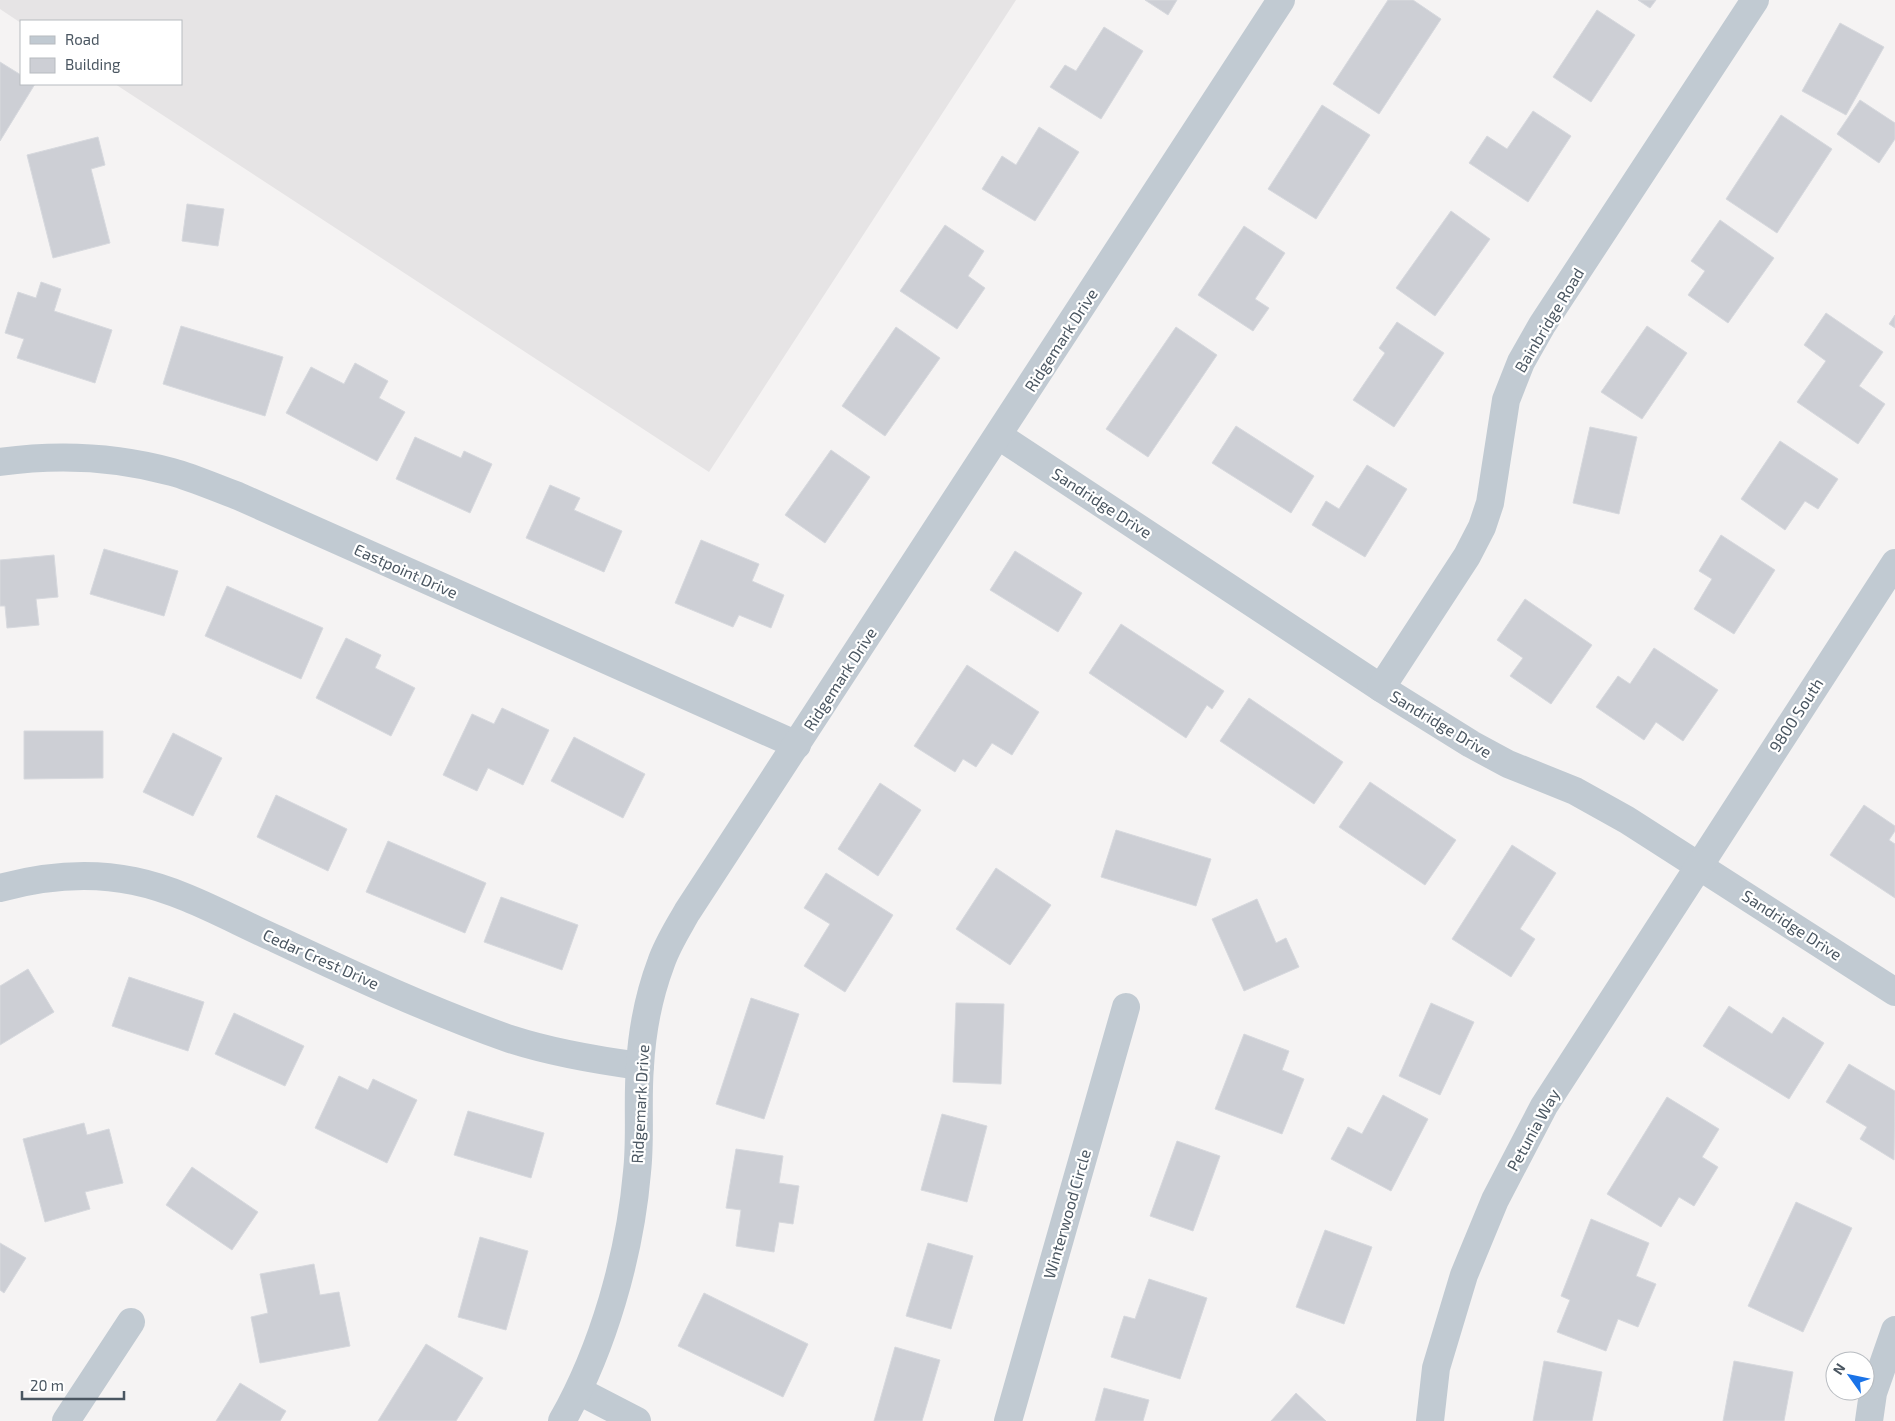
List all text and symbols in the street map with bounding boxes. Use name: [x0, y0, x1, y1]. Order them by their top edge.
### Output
legend: [20, 20, 182, 85]
text: Road: [65, 30, 100, 48]
text: Building: [65, 55, 121, 73]
street label: Bainbridge Road: [1510, 264, 1587, 375]
street label: Ridgemark Drive: [1020, 285, 1101, 395]
street label: Sandridge Drive: [1049, 463, 1156, 542]
street label: Eastpoint Drive: [352, 539, 461, 602]
street label: Ridgemark Drive: [799, 624, 880, 734]
street label: 9800 South: [1765, 674, 1827, 755]
street label: Sandridge Drive: [1387, 686, 1495, 761]
street label: Sandridge Drive: [1739, 885, 1846, 964]
street label: Cedar Crest Drive: [260, 924, 382, 993]
street label: Ridgemark Drive: [627, 1044, 652, 1164]
street label: Petunia Way: [1502, 1085, 1563, 1174]
street label: Winterwood Circle: [1039, 1147, 1094, 1281]
north arrow: [1825, 1351, 1875, 1401]
text: N: [1829, 1360, 1849, 1378]
scale bar: [22, 1368, 125, 1400]
text: 20 m: [30, 1376, 64, 1394]

